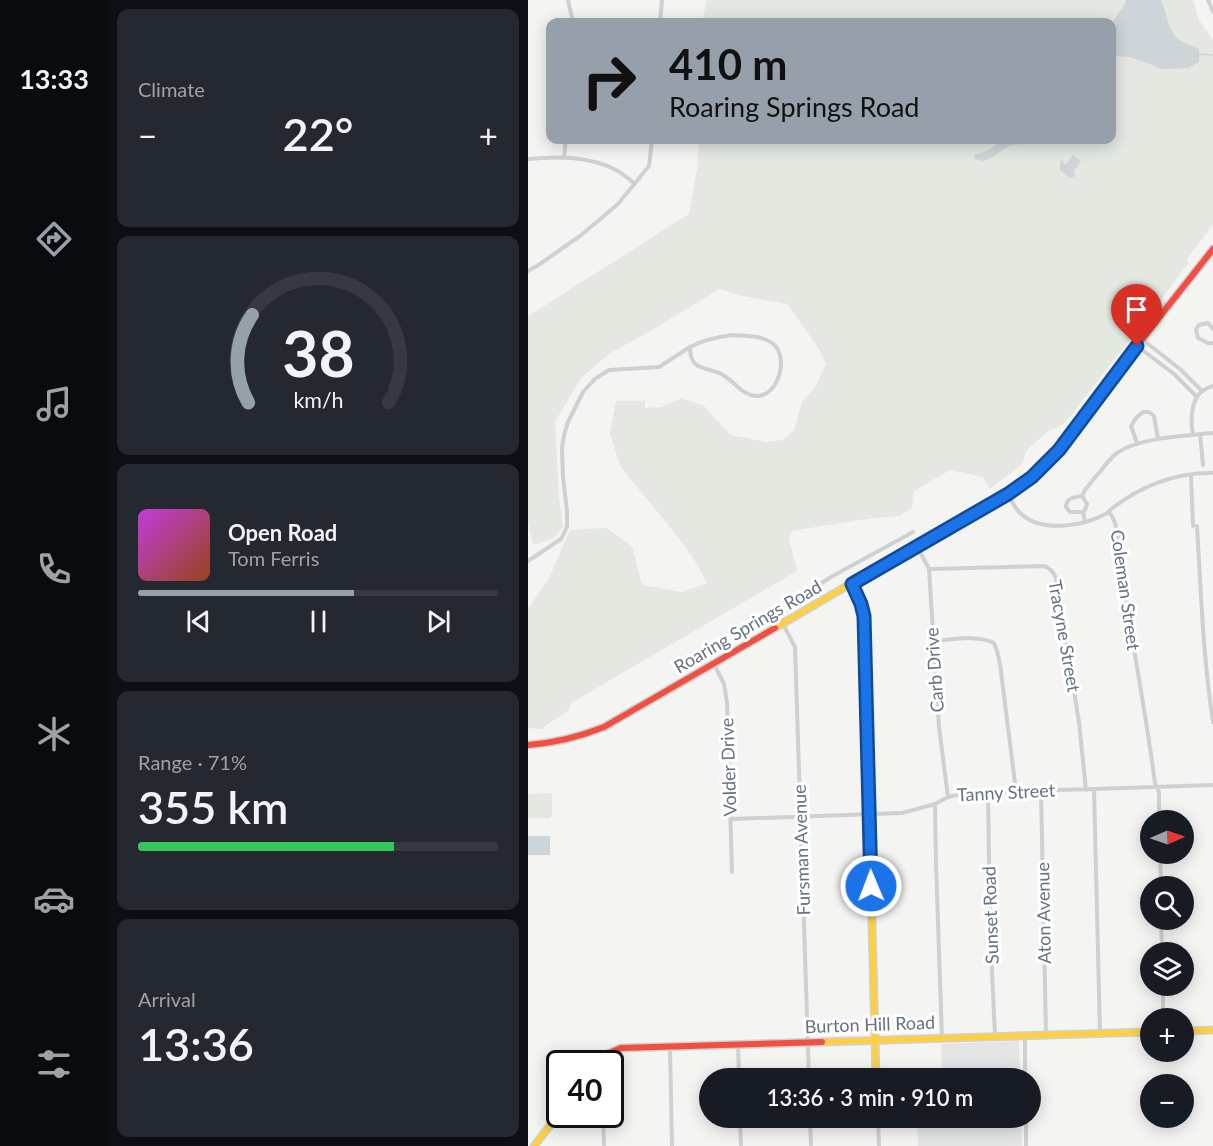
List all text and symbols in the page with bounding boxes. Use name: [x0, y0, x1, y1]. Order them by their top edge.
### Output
text: 410 m: [669, 39, 787, 89]
icon: right: [570, 42, 648, 120]
text: 13:33: [19, 62, 89, 95]
text: Climate: [138, 77, 205, 101]
text: Roaring Springs Road: [669, 90, 919, 123]
text: 22°: [283, 107, 353, 161]
text: −: [138, 115, 157, 155]
text: +: [479, 115, 498, 155]
icon: directions: [33, 218, 75, 260]
pin: [1111, 284, 1162, 346]
icon: arrive: [1120, 293, 1153, 326]
text: 38: [282, 315, 354, 390]
icon: music: [33, 383, 75, 425]
text: km/h: [293, 387, 343, 413]
text: Open Road: [228, 519, 337, 546]
street label: Coleman Street: [1107, 528, 1145, 652]
text: Tom Ferris: [228, 546, 319, 570]
icon: phone: [33, 548, 75, 590]
street label: Roaring Springs Road: [670, 575, 825, 677]
street label: Tracyne Street: [1044, 578, 1086, 694]
icon: previous: [182, 605, 215, 638]
icon: pause: [302, 605, 335, 638]
icon: next: [422, 605, 455, 638]
street label: Carb Drive: [920, 627, 948, 713]
icon: climate: [33, 713, 75, 755]
street label: Volder Drive: [715, 717, 741, 817]
text: Range · 71%: [138, 750, 247, 774]
street label: Tanny Street: [956, 778, 1056, 806]
text: 355 km: [138, 780, 288, 834]
street label: Fursman Avenue: [788, 784, 814, 916]
north arrow: [1140, 810, 1194, 864]
map controls: [1140, 810, 1194, 1128]
position arrow: [839, 854, 903, 918]
street label: Aton Avenue: [1031, 862, 1055, 964]
street label: Sunset Road: [977, 866, 1003, 964]
button: search: [1140, 876, 1194, 930]
icon: car: [33, 878, 75, 920]
button: layers: [1140, 942, 1194, 996]
text: Arrival: [138, 987, 196, 1011]
button: +: [1140, 1008, 1194, 1062]
street label: Burton Hill Road: [804, 1011, 935, 1037]
text: 13:36: [138, 1017, 254, 1071]
icon: filters: [33, 1043, 75, 1085]
speed limit sign: 40: [546, 1050, 624, 1128]
button: −: [1140, 1074, 1194, 1128]
text: 13:36 · 3 min · 910 m: [767, 1084, 973, 1111]

